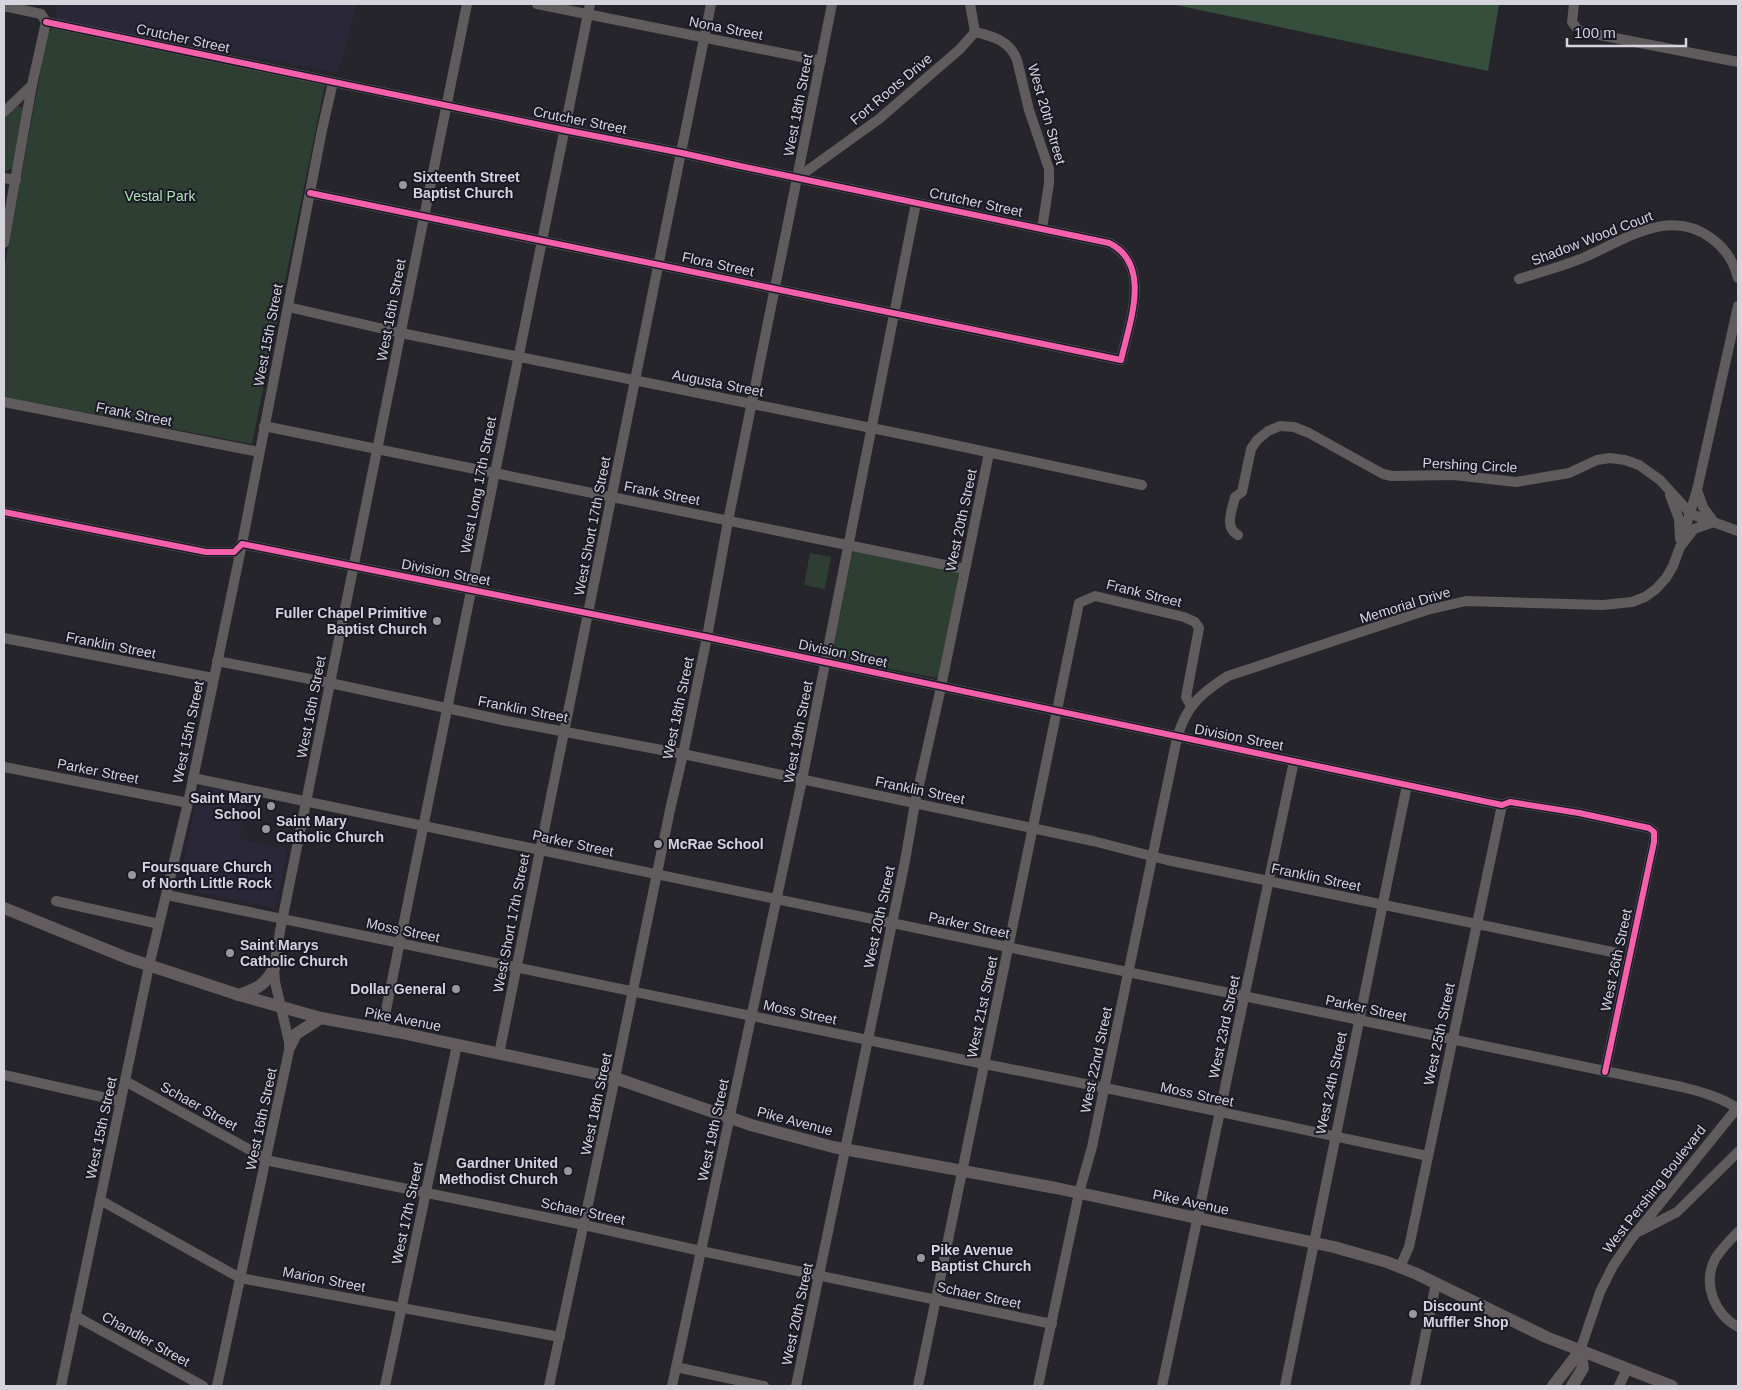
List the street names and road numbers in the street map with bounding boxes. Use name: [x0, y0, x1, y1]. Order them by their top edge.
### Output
street label: Nona Street: [688, 13, 764, 43]
street label: Crutcher Street: [135, 20, 231, 56]
street label: Fort Roots Drive: [847, 50, 935, 128]
street label: West 18th Street: [780, 52, 816, 158]
street label: West 20th Street: [1025, 62, 1069, 166]
street label: Crutcher Street: [532, 103, 628, 137]
street label: Crutcher Street: [928, 184, 1024, 220]
street label: Shadow Wood Court: [1529, 207, 1655, 269]
street label: Flora Street: [681, 249, 756, 279]
street label: West 16th Street: [373, 257, 409, 363]
street label: West 15th Street: [250, 282, 286, 388]
street label: Augusta Street: [671, 366, 765, 400]
street label: Frank Street: [95, 399, 173, 429]
street label: West Long 17th Street: [457, 415, 499, 555]
street label: West Short 17th Street: [571, 455, 613, 597]
street label: Pershing Circle: [1422, 455, 1518, 475]
street label: West 20th Street: [942, 467, 980, 573]
street label: Frank Street: [623, 478, 701, 508]
street label: Division Street: [400, 556, 492, 588]
street label: Frank Street: [1105, 576, 1183, 610]
street label: Memorial Drive: [1358, 584, 1453, 626]
street label: Franklin Street: [65, 628, 157, 662]
street label: Division Street: [797, 636, 889, 670]
street label: West 16th Street: [293, 654, 329, 760]
street label: West 18th Street: [659, 655, 697, 761]
street label: West 15th Street: [169, 679, 207, 785]
street label: West 19th Street: [780, 679, 816, 785]
street label: Franklin Street: [477, 692, 569, 726]
street label: Division Street: [1193, 721, 1285, 753]
street label: Parker Street: [56, 755, 140, 787]
street label: Franklin Street: [874, 773, 966, 807]
street label: Parker Street: [531, 827, 615, 859]
street label: West Short 17th Street: [490, 852, 532, 994]
street label: Franklin Street: [1270, 860, 1362, 894]
street label: West 20th Street: [860, 864, 898, 970]
street label: West 26th Street: [1597, 907, 1635, 1013]
street label: Parker Street: [927, 909, 1011, 941]
street label: Moss Street: [365, 914, 441, 946]
street label: West 21st Street: [963, 955, 1001, 1059]
street label: West 23rd Street: [1205, 974, 1243, 1080]
street label: West 25th Street: [1420, 981, 1458, 1087]
street label: Parker Street: [1324, 992, 1408, 1024]
street label: Moss Street: [762, 996, 838, 1028]
street label: Pike Avenue: [363, 1004, 443, 1034]
street label: West 22nd Street: [1077, 1005, 1115, 1114]
street label: West 24th Street: [1312, 1030, 1350, 1136]
street label: West 18th Street: [577, 1051, 615, 1157]
street label: West 16th Street: [242, 1066, 280, 1172]
street label: West 15th Street: [82, 1075, 120, 1181]
street label: West 19th Street: [694, 1077, 732, 1183]
street label: Schaer Street: [158, 1078, 240, 1134]
street label: Moss Street: [1159, 1078, 1235, 1110]
street label: Pike Avenue: [755, 1103, 835, 1139]
street label: West Pershing Boulevard: [1599, 1122, 1709, 1256]
street label: West 17th Street: [388, 1160, 426, 1266]
street label: Pike Avenue: [1151, 1186, 1231, 1218]
street label: Schaer Street: [539, 1194, 627, 1228]
street label: West 20th Street: [778, 1261, 816, 1367]
street label: Marion Street: [281, 1263, 367, 1295]
street label: Schaer Street: [935, 1278, 1023, 1312]
street label: Chandler Street: [99, 1308, 193, 1370]

